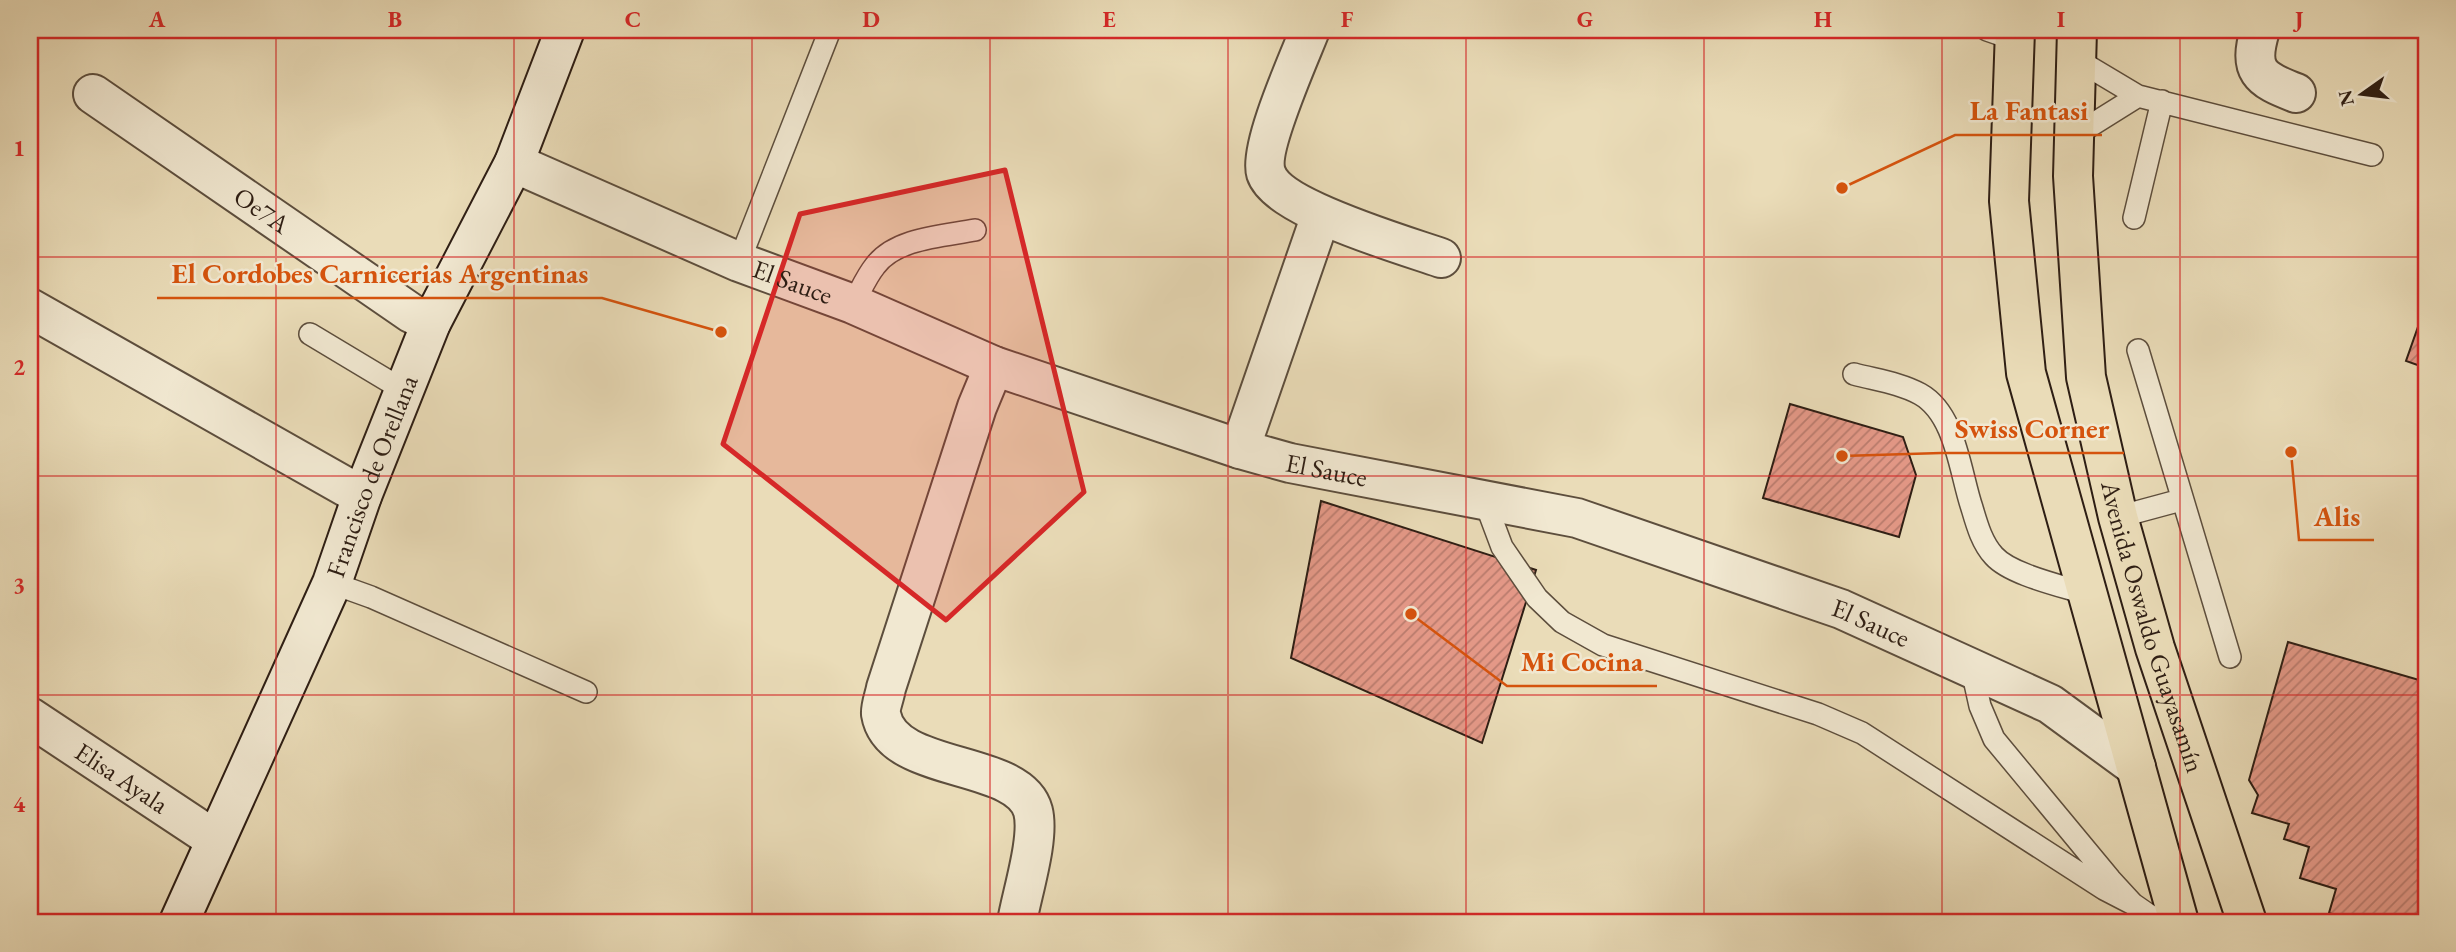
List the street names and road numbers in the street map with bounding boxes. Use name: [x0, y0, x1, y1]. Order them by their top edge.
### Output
street label: Oe7A: [227, 179, 297, 242]
street label: El Sauce: [748, 252, 837, 312]
street label: Francisco de Orellana: [318, 369, 426, 582]
street label: El Sauce: [1283, 446, 1370, 494]
street label: Avenida Oswaldo Guayasamín: [2093, 477, 2213, 777]
street label: El Sauce: [1827, 590, 1915, 655]
street label: Elisa Ayala: [68, 734, 176, 821]

